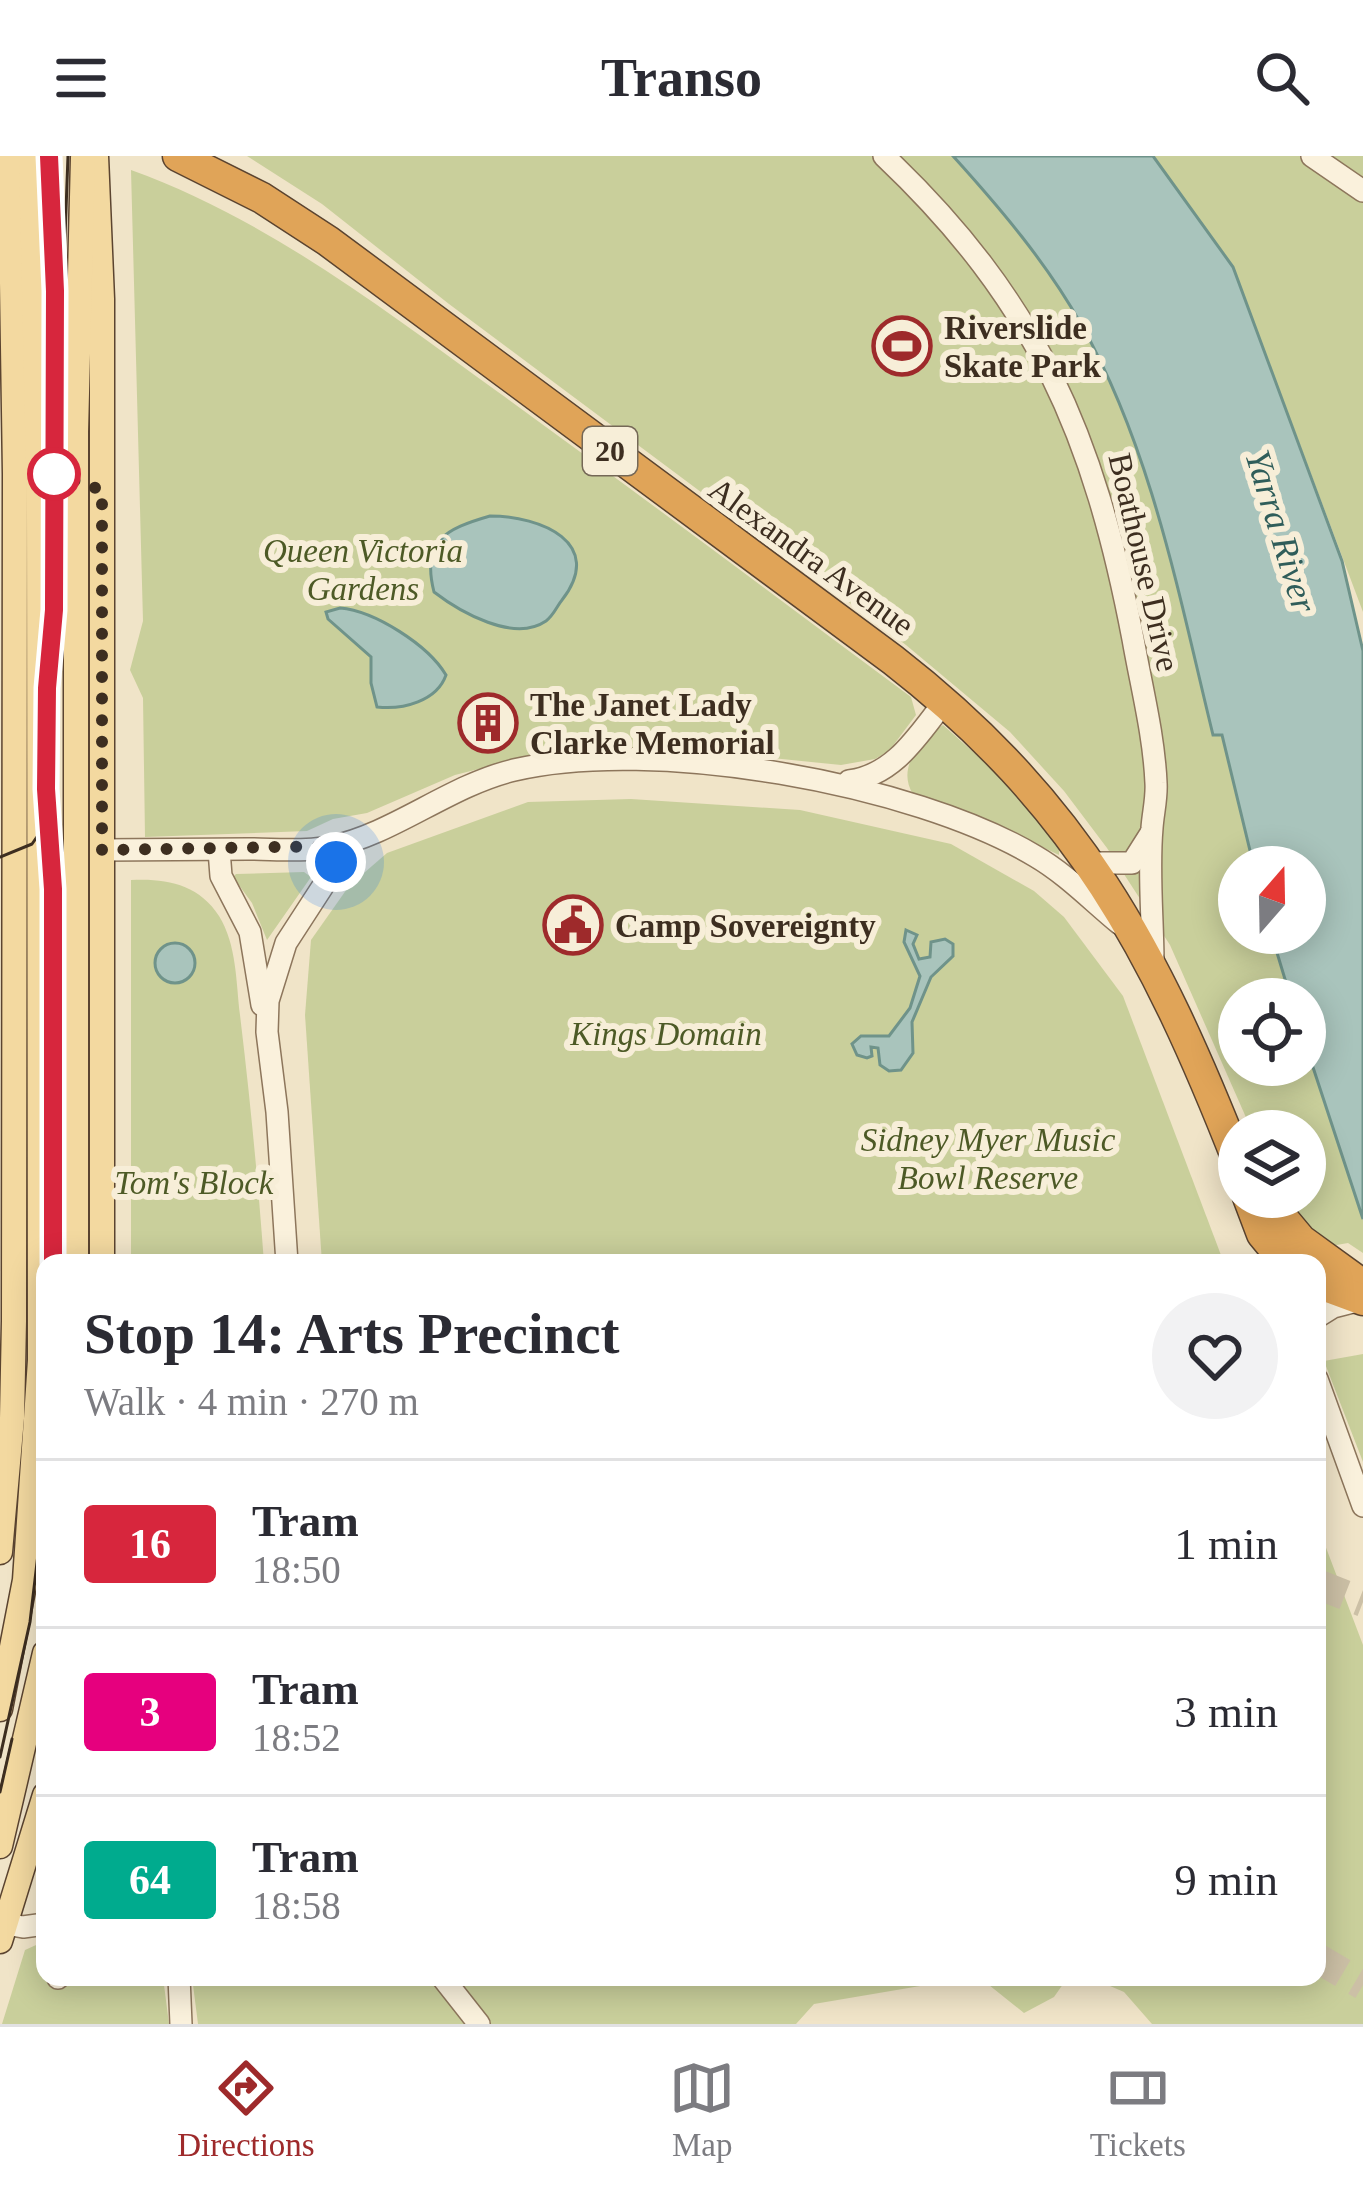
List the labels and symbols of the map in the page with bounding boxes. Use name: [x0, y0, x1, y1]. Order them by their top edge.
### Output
place label: Riverslide Skate Park: [944, 310, 1101, 384]
sports icon: Riverslide Skate Park: [871, 315, 933, 377]
road number: 20: [583, 427, 637, 475]
water label: Yarra River: [1237, 445, 1325, 618]
unlabelled marker: [29, 449, 79, 499]
street label: Boathouse Drive: [1101, 450, 1187, 675]
street label: Alexandra Avenue: [702, 471, 921, 643]
park label: Queen Victoria Gardens: [263, 533, 463, 607]
place label: The Janet Lady Clarke Memorial: [530, 687, 775, 761]
building icon: The Janet Lady Clarke Memorial: [457, 692, 519, 754]
your location: [306, 832, 366, 892]
north arrow: [1218, 846, 1326, 954]
public building icon: Camp Sovereignty: [542, 894, 604, 956]
place label: Camp Sovereignty: [615, 908, 876, 944]
park label: Kings Domain: [569, 1016, 762, 1052]
park label: Sidney Myer Music Bowl Reserve: [861, 1122, 1116, 1196]
park label: Tom's Block: [115, 1165, 275, 1201]

